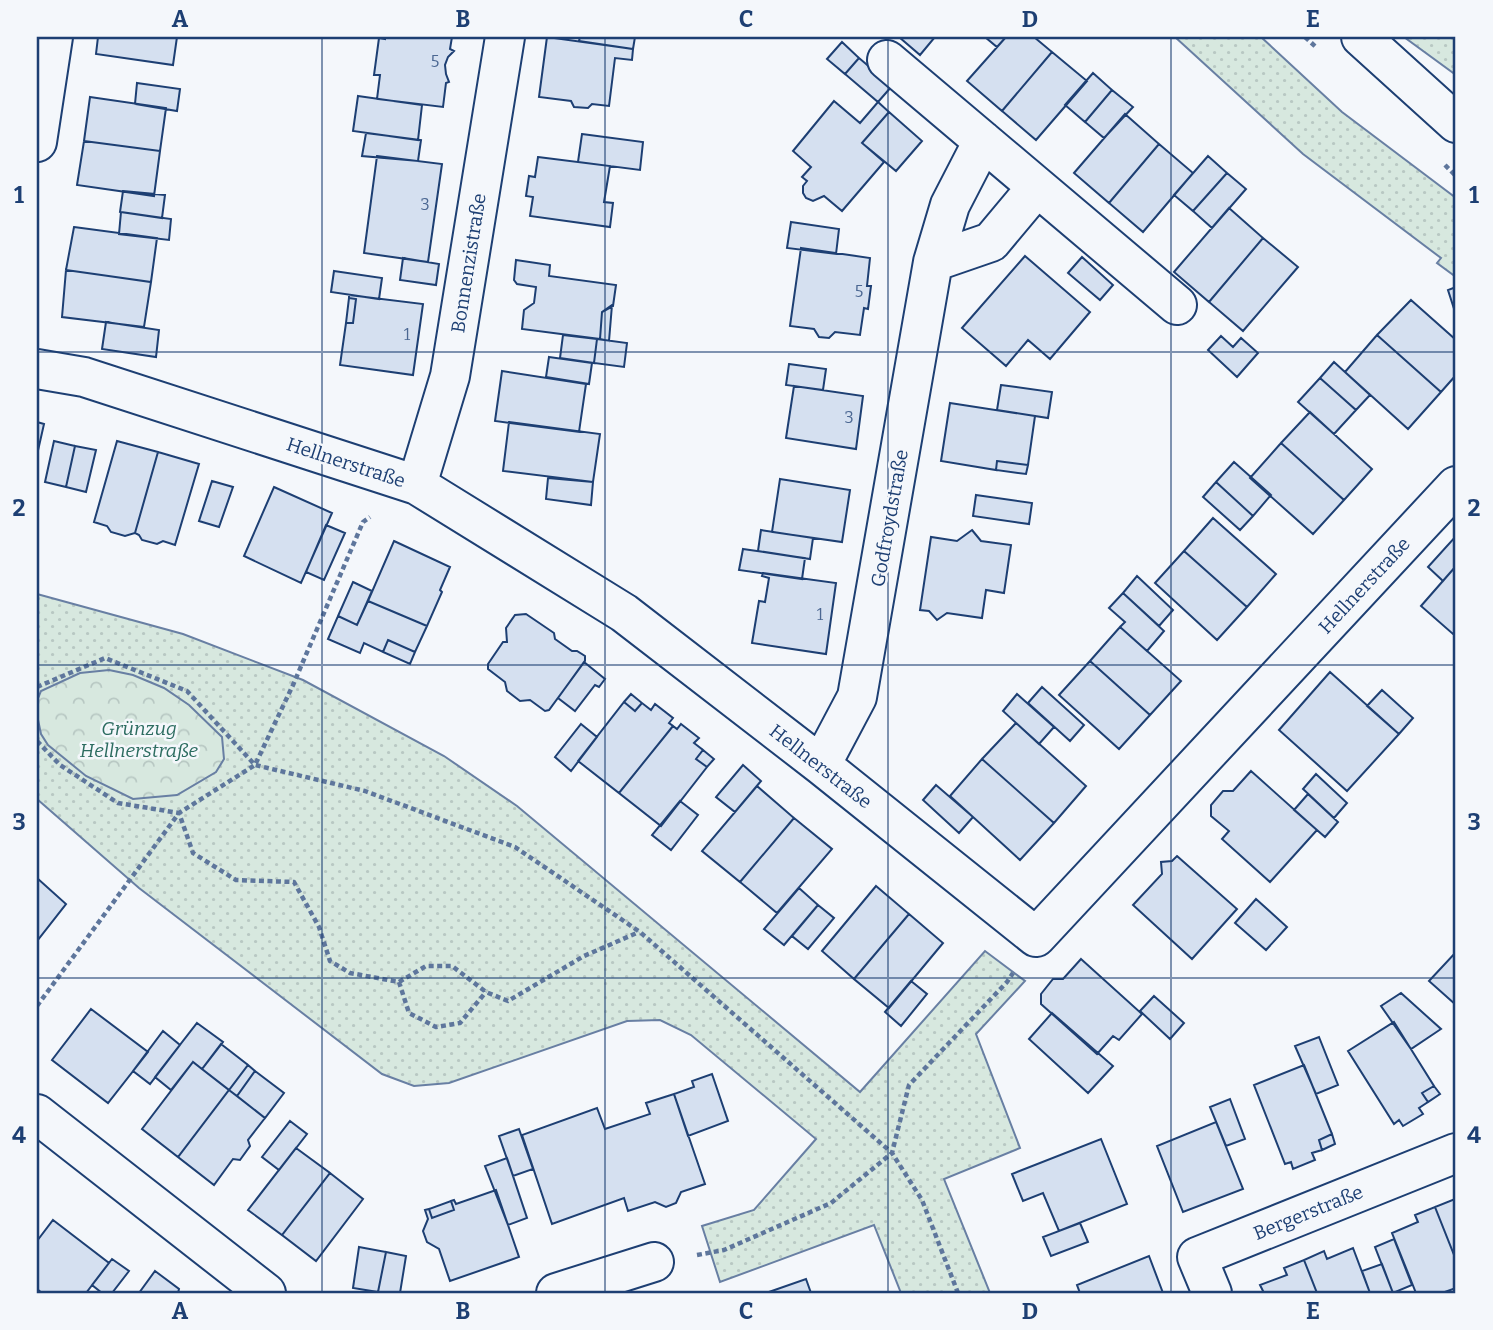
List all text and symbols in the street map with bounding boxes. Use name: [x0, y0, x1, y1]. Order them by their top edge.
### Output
text: A: [172, 5, 189, 33]
text: B: [456, 5, 470, 33]
text: C: [739, 5, 753, 33]
text: D: [1022, 5, 1038, 33]
text: E: [1306, 5, 1320, 33]
house number: 5: [431, 52, 439, 71]
text: 1: [14, 181, 24, 209]
text: 1: [1469, 181, 1479, 209]
street label: Bonnenzistraße: [446, 192, 491, 334]
house number: 3: [420, 195, 430, 214]
house number: 5: [855, 282, 863, 301]
house number: 1: [404, 325, 411, 344]
house number: 3: [844, 408, 854, 427]
street label: Hellnerstraße: [284, 432, 408, 492]
street label: Godfroydstraße: [866, 448, 913, 589]
text: 2: [13, 494, 26, 522]
text: 2: [1468, 494, 1481, 522]
street label: Hellnerstraße: [1314, 532, 1415, 638]
house number: 1: [817, 605, 824, 624]
park label: Grünzug Hellnerstraße: [80, 717, 199, 762]
street label: Hellnerstraße: [765, 719, 876, 813]
text: 3: [12, 808, 26, 836]
text: 3: [1467, 808, 1481, 836]
text: 4: [12, 1121, 26, 1149]
text: 4: [1467, 1121, 1481, 1149]
street label: Bergerstraße: [1250, 1180, 1366, 1245]
text: A: [172, 1297, 189, 1325]
text: B: [456, 1297, 470, 1325]
text: C: [739, 1297, 753, 1325]
text: D: [1022, 1297, 1038, 1325]
text: E: [1306, 1297, 1320, 1325]

